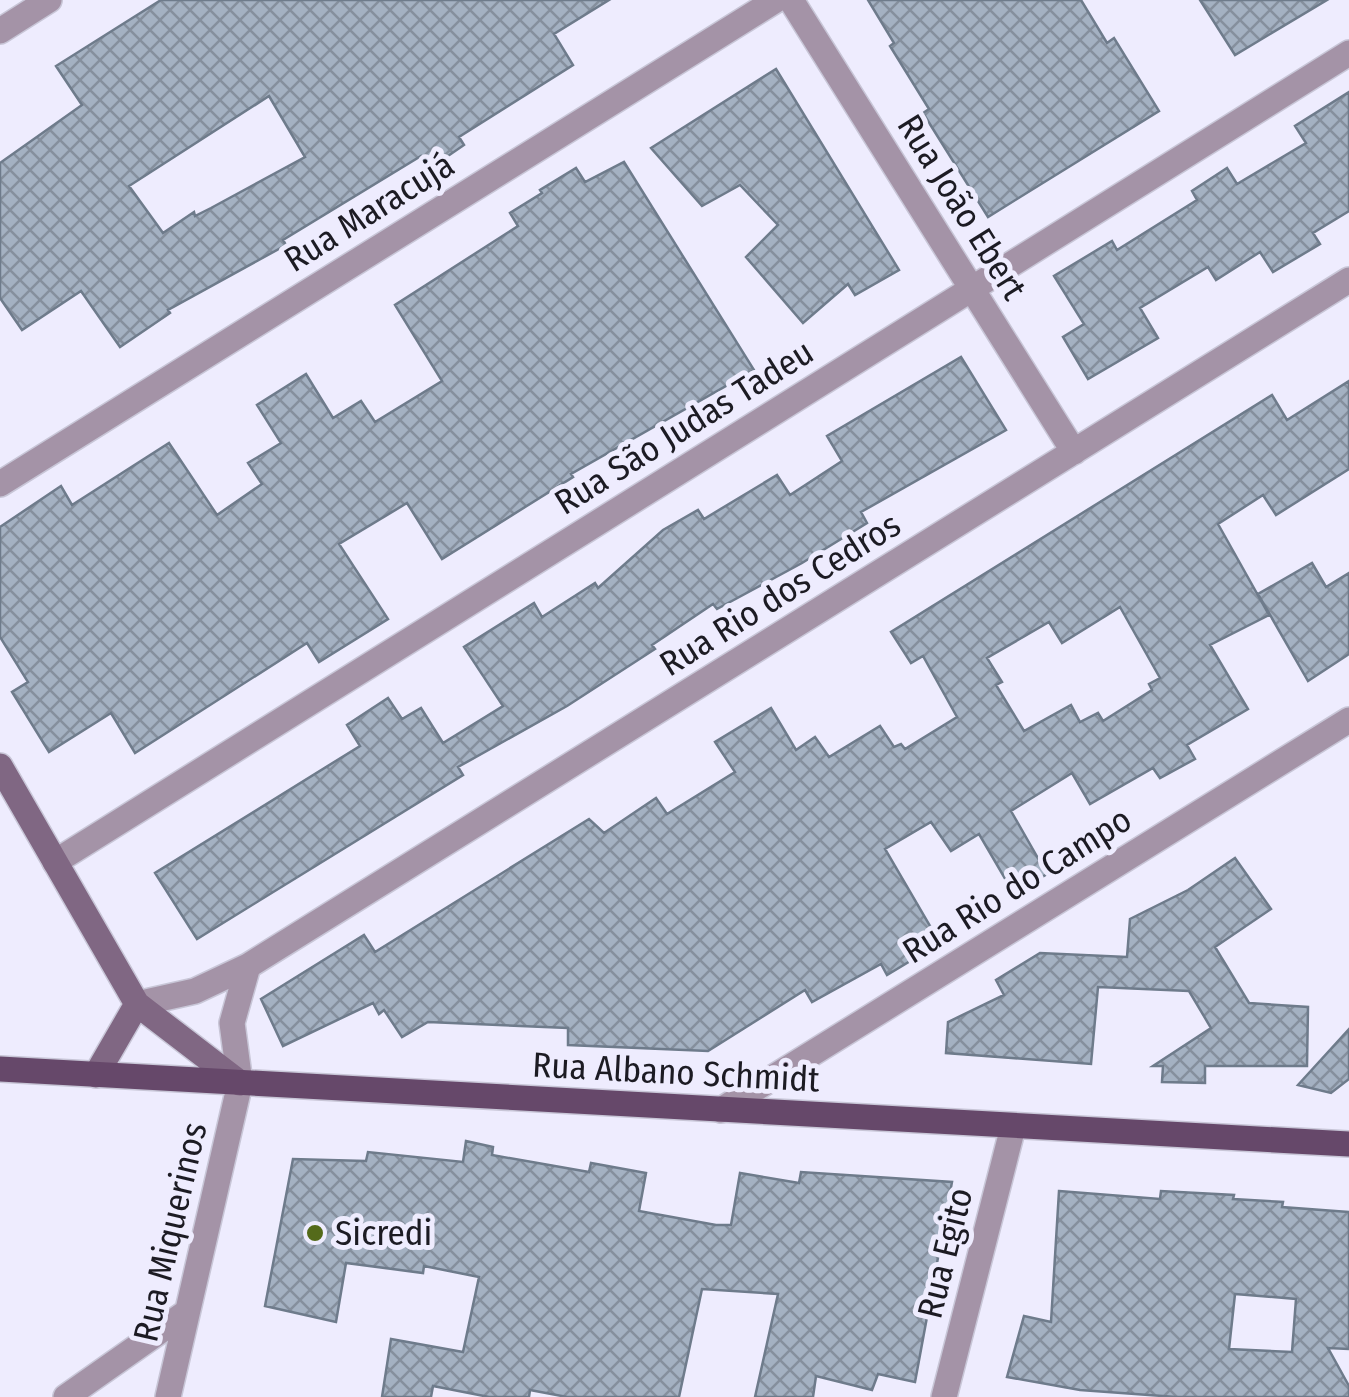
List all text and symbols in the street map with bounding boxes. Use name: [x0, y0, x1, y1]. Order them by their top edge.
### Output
street label: Rua João Ebert: [888, 107, 1036, 308]
street label: Rua Maracujá: [276, 143, 462, 281]
street label: Rua São Judas Tadeu: [547, 331, 821, 523]
street label: Rua Rio dos Cedros: [652, 503, 908, 685]
street label: Rua Rio do Campo: [895, 798, 1139, 972]
street label: Rua Albano Schmidt: [531, 1044, 821, 1101]
street label: Rua Miquerinos: [124, 1118, 216, 1346]
street label: Rua Egito: [909, 1183, 981, 1323]
place label: Sicredi: [335, 1212, 432, 1254]
marker: Sicredi: [304, 1222, 326, 1244]

